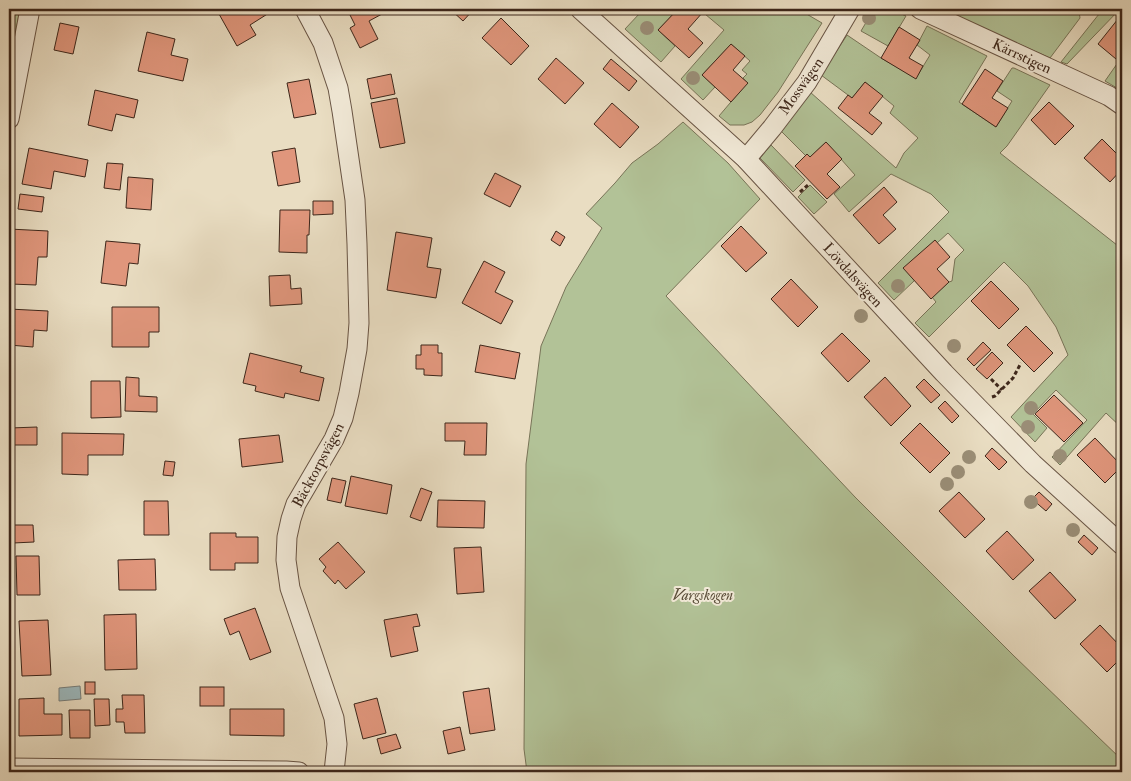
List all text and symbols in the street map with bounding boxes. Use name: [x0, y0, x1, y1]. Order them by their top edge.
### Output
street label: Kärrstigen: [989, 34, 1055, 79]
street label: Mossvägen: [775, 54, 828, 119]
street label: Lövdalsvägen: [819, 239, 887, 312]
street label: Bäcktorpsvägen: [288, 419, 350, 511]
park label: Vargskogen: [673, 586, 733, 605]

